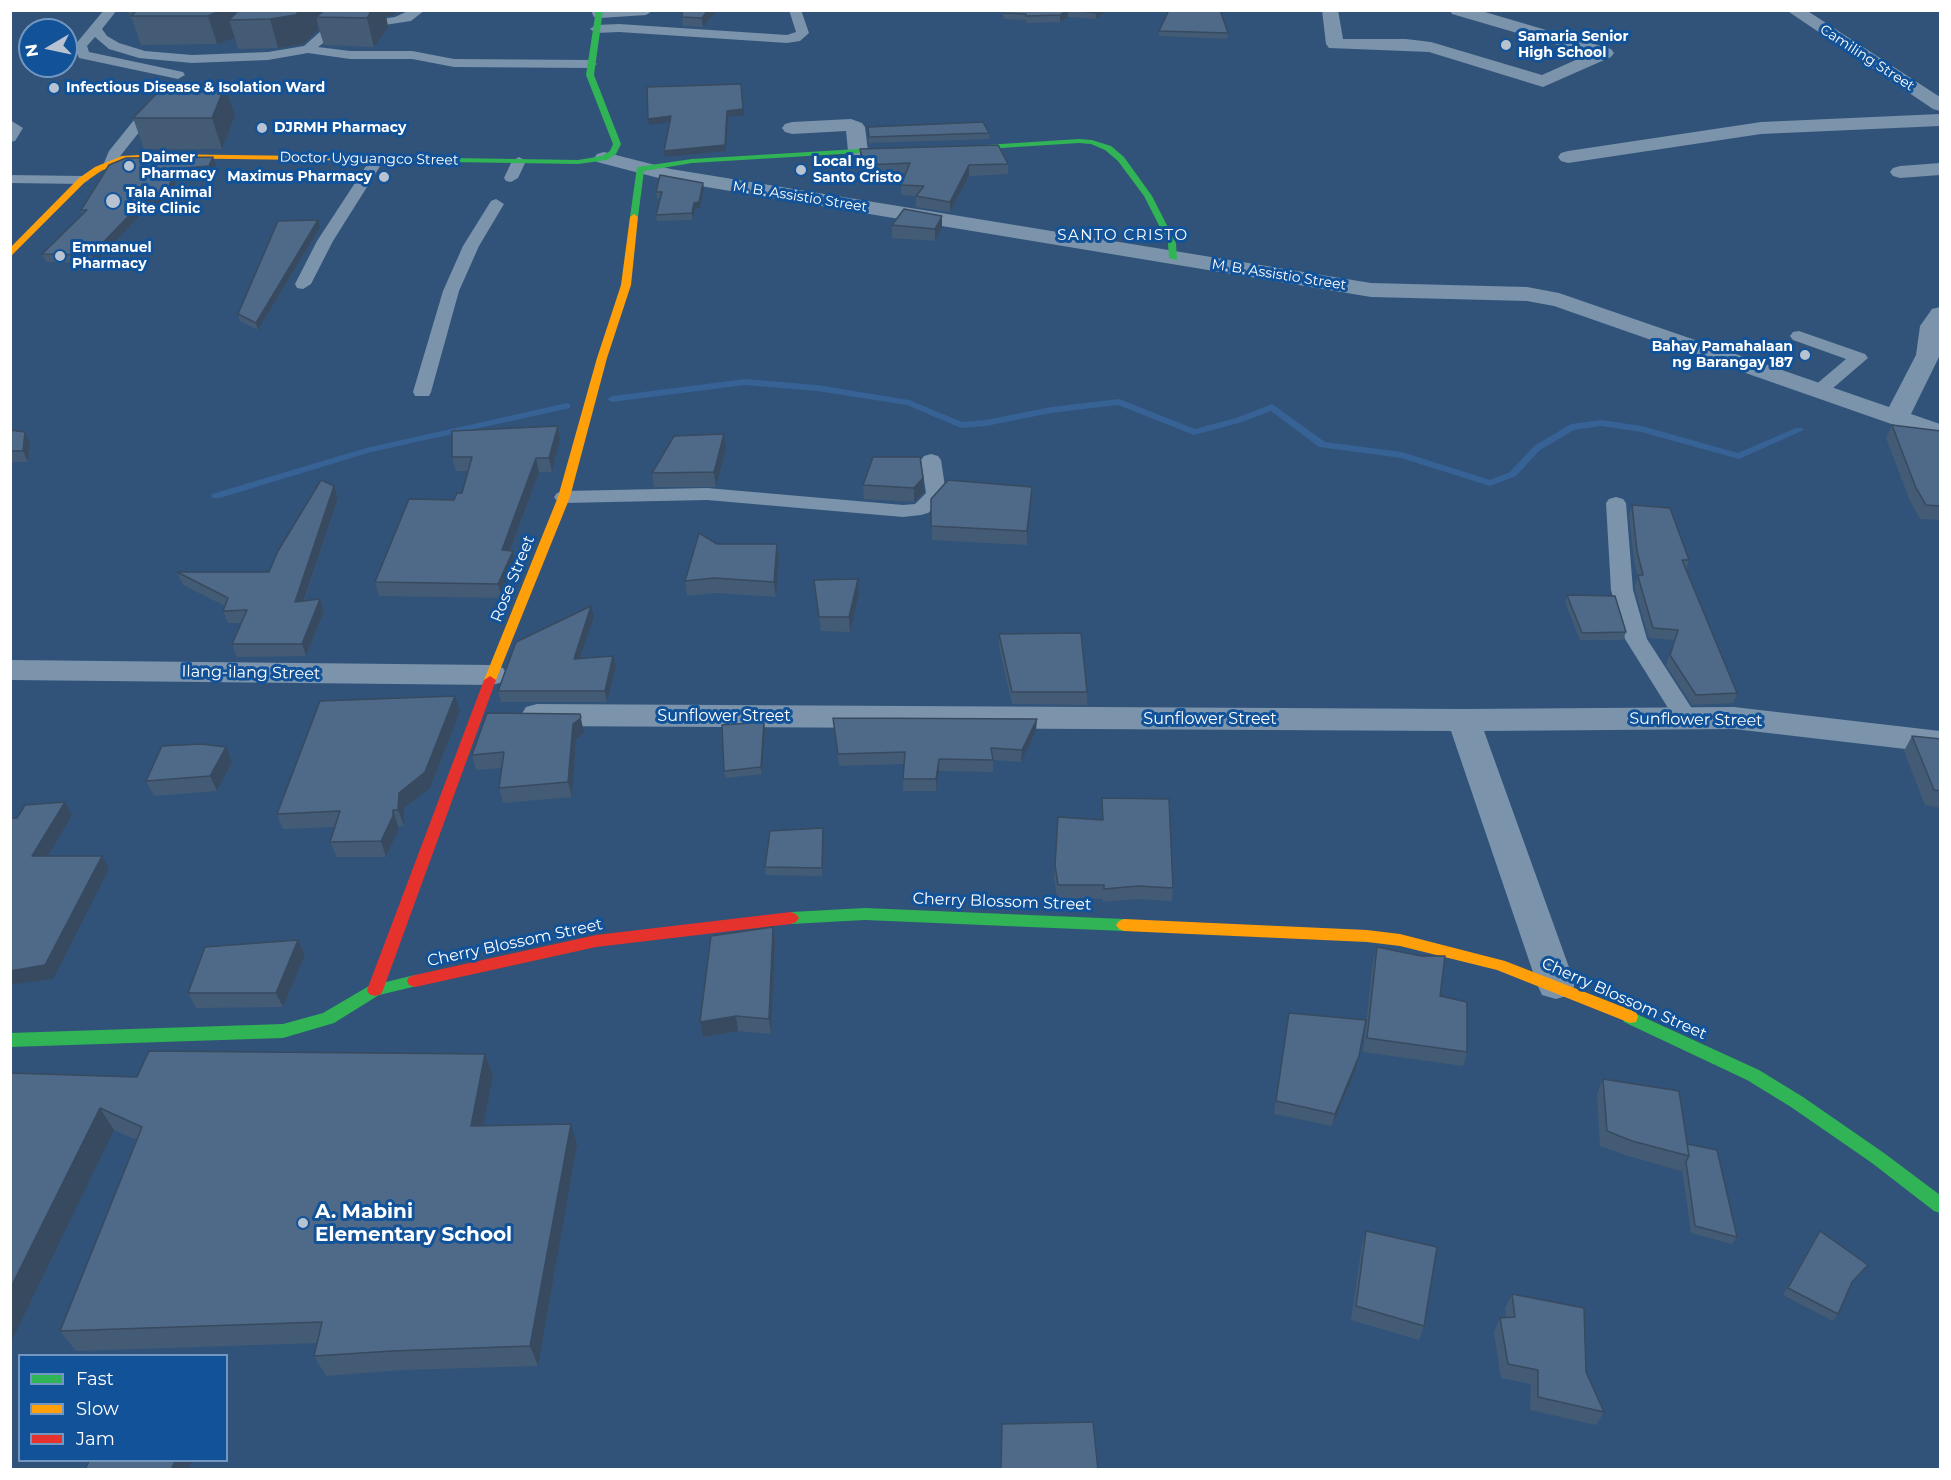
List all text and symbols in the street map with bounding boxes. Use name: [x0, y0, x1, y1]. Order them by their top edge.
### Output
north arrow: [18, 18, 78, 78]
street label: Camiling Street: [1817, 21, 1917, 95]
place label: Samaria Senior High School: [1518, 29, 1629, 62]
marker: Samaria Senior High School: [1499, 38, 1513, 52]
text: N: [21, 43, 42, 58]
place label: Infectious Disease & Isolation Ward: [66, 80, 325, 96]
marker: Infectious Disease & Isolation Ward: [47, 81, 61, 95]
place label: DJRMH Pharmacy: [274, 120, 406, 136]
marker: DJRMH Pharmacy: [255, 121, 269, 135]
street label: Doctor Uyguangco Street: [279, 149, 459, 169]
place label: Daimer Pharmacy: [141, 150, 216, 182]
place label: Local ng Santo Cristo: [813, 154, 902, 186]
marker: Daimer Pharmacy: [122, 159, 136, 173]
marker: Local ng Santo Cristo: [794, 163, 808, 177]
place label: Maximus Pharmacy: [227, 169, 372, 185]
marker: Maximus Pharmacy: [377, 170, 391, 184]
street label: M. B. Assistio Street: [732, 178, 868, 216]
place label: Tala Animal Bite Clinic: [126, 185, 212, 218]
marker: Tala Animal Bite Clinic: [104, 192, 122, 210]
district label: SANTO CRISTO: [1057, 227, 1189, 245]
place label: Emmanuel Pharmacy: [72, 240, 152, 272]
marker: Emmanuel Pharmacy: [53, 249, 67, 263]
street label: M. B. Assistio Street: [1211, 256, 1347, 294]
place label: Bahay Pamahalaan ng Barangay 187: [1652, 339, 1793, 372]
marker: Bahay Pamahalaan ng Barangay 187: [1798, 348, 1812, 362]
street label: Rose Street: [487, 533, 539, 625]
street label: Ilang-ilang Street: [181, 662, 321, 684]
street label: Sunflower Street: [657, 706, 791, 726]
street label: Sunflower Street: [1143, 709, 1277, 729]
street label: Sunflower Street: [1629, 709, 1763, 731]
street label: Cherry Blossom Street: [912, 889, 1092, 915]
street label: Cherry Blossom Street: [426, 915, 604, 971]
street label: Cherry Blossom Street: [1538, 954, 1710, 1044]
place label: A. Mabini Elementary School: [315, 1200, 512, 1247]
marker: A. Mabini Elementary School: [296, 1216, 310, 1230]
legend: [18, 1354, 228, 1462]
text: Fast: [76, 1368, 114, 1390]
text: Slow: [76, 1398, 119, 1420]
text: Jam: [76, 1428, 115, 1450]

